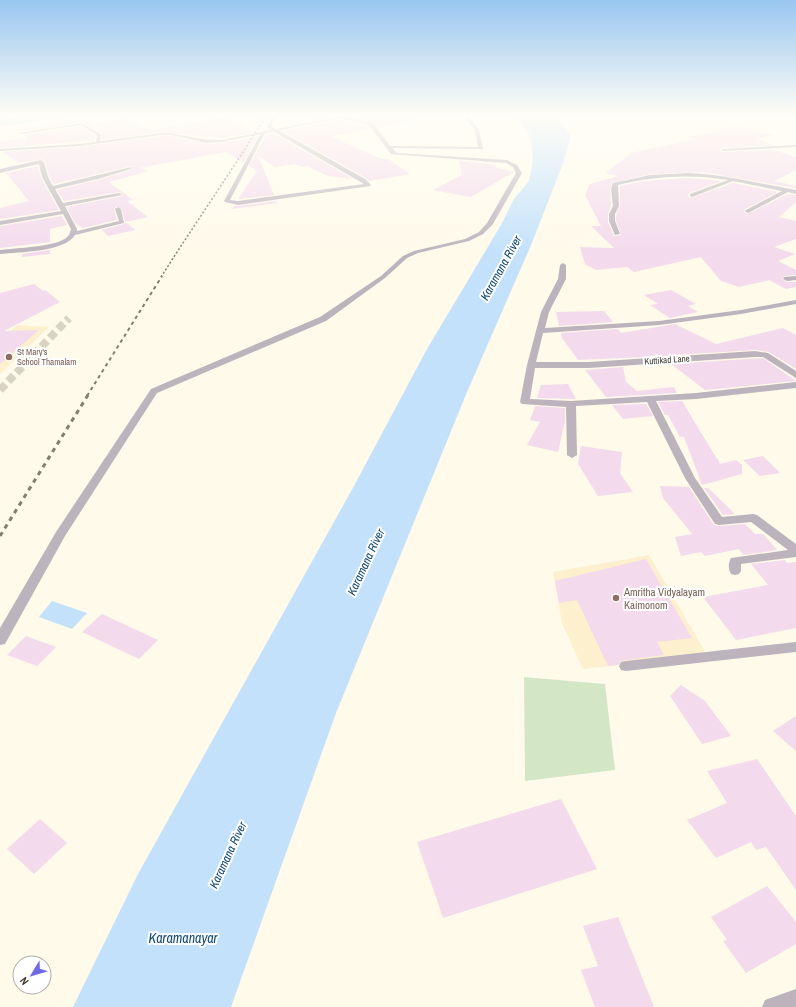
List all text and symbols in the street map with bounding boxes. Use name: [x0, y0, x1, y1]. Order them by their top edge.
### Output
water label: Karamana River: [477, 232, 526, 303]
place label: St Mary's School Thamalam: [17, 346, 76, 368]
marker: St Mary's School Thamalam: [4, 352, 14, 362]
street label: Kuttikad Lane: [644, 352, 690, 368]
water label: Karamana River: [344, 525, 389, 598]
place label: Amritha Vidyalayam Kaimonom: [623, 585, 705, 612]
marker: Amritha Vidyalayam Kaimonom: [611, 593, 621, 603]
water label: Karamana River: [206, 818, 251, 891]
water label: Karamanayar: [149, 929, 219, 947]
north arrow: [12, 955, 52, 995]
text: N: [17, 974, 32, 988]

